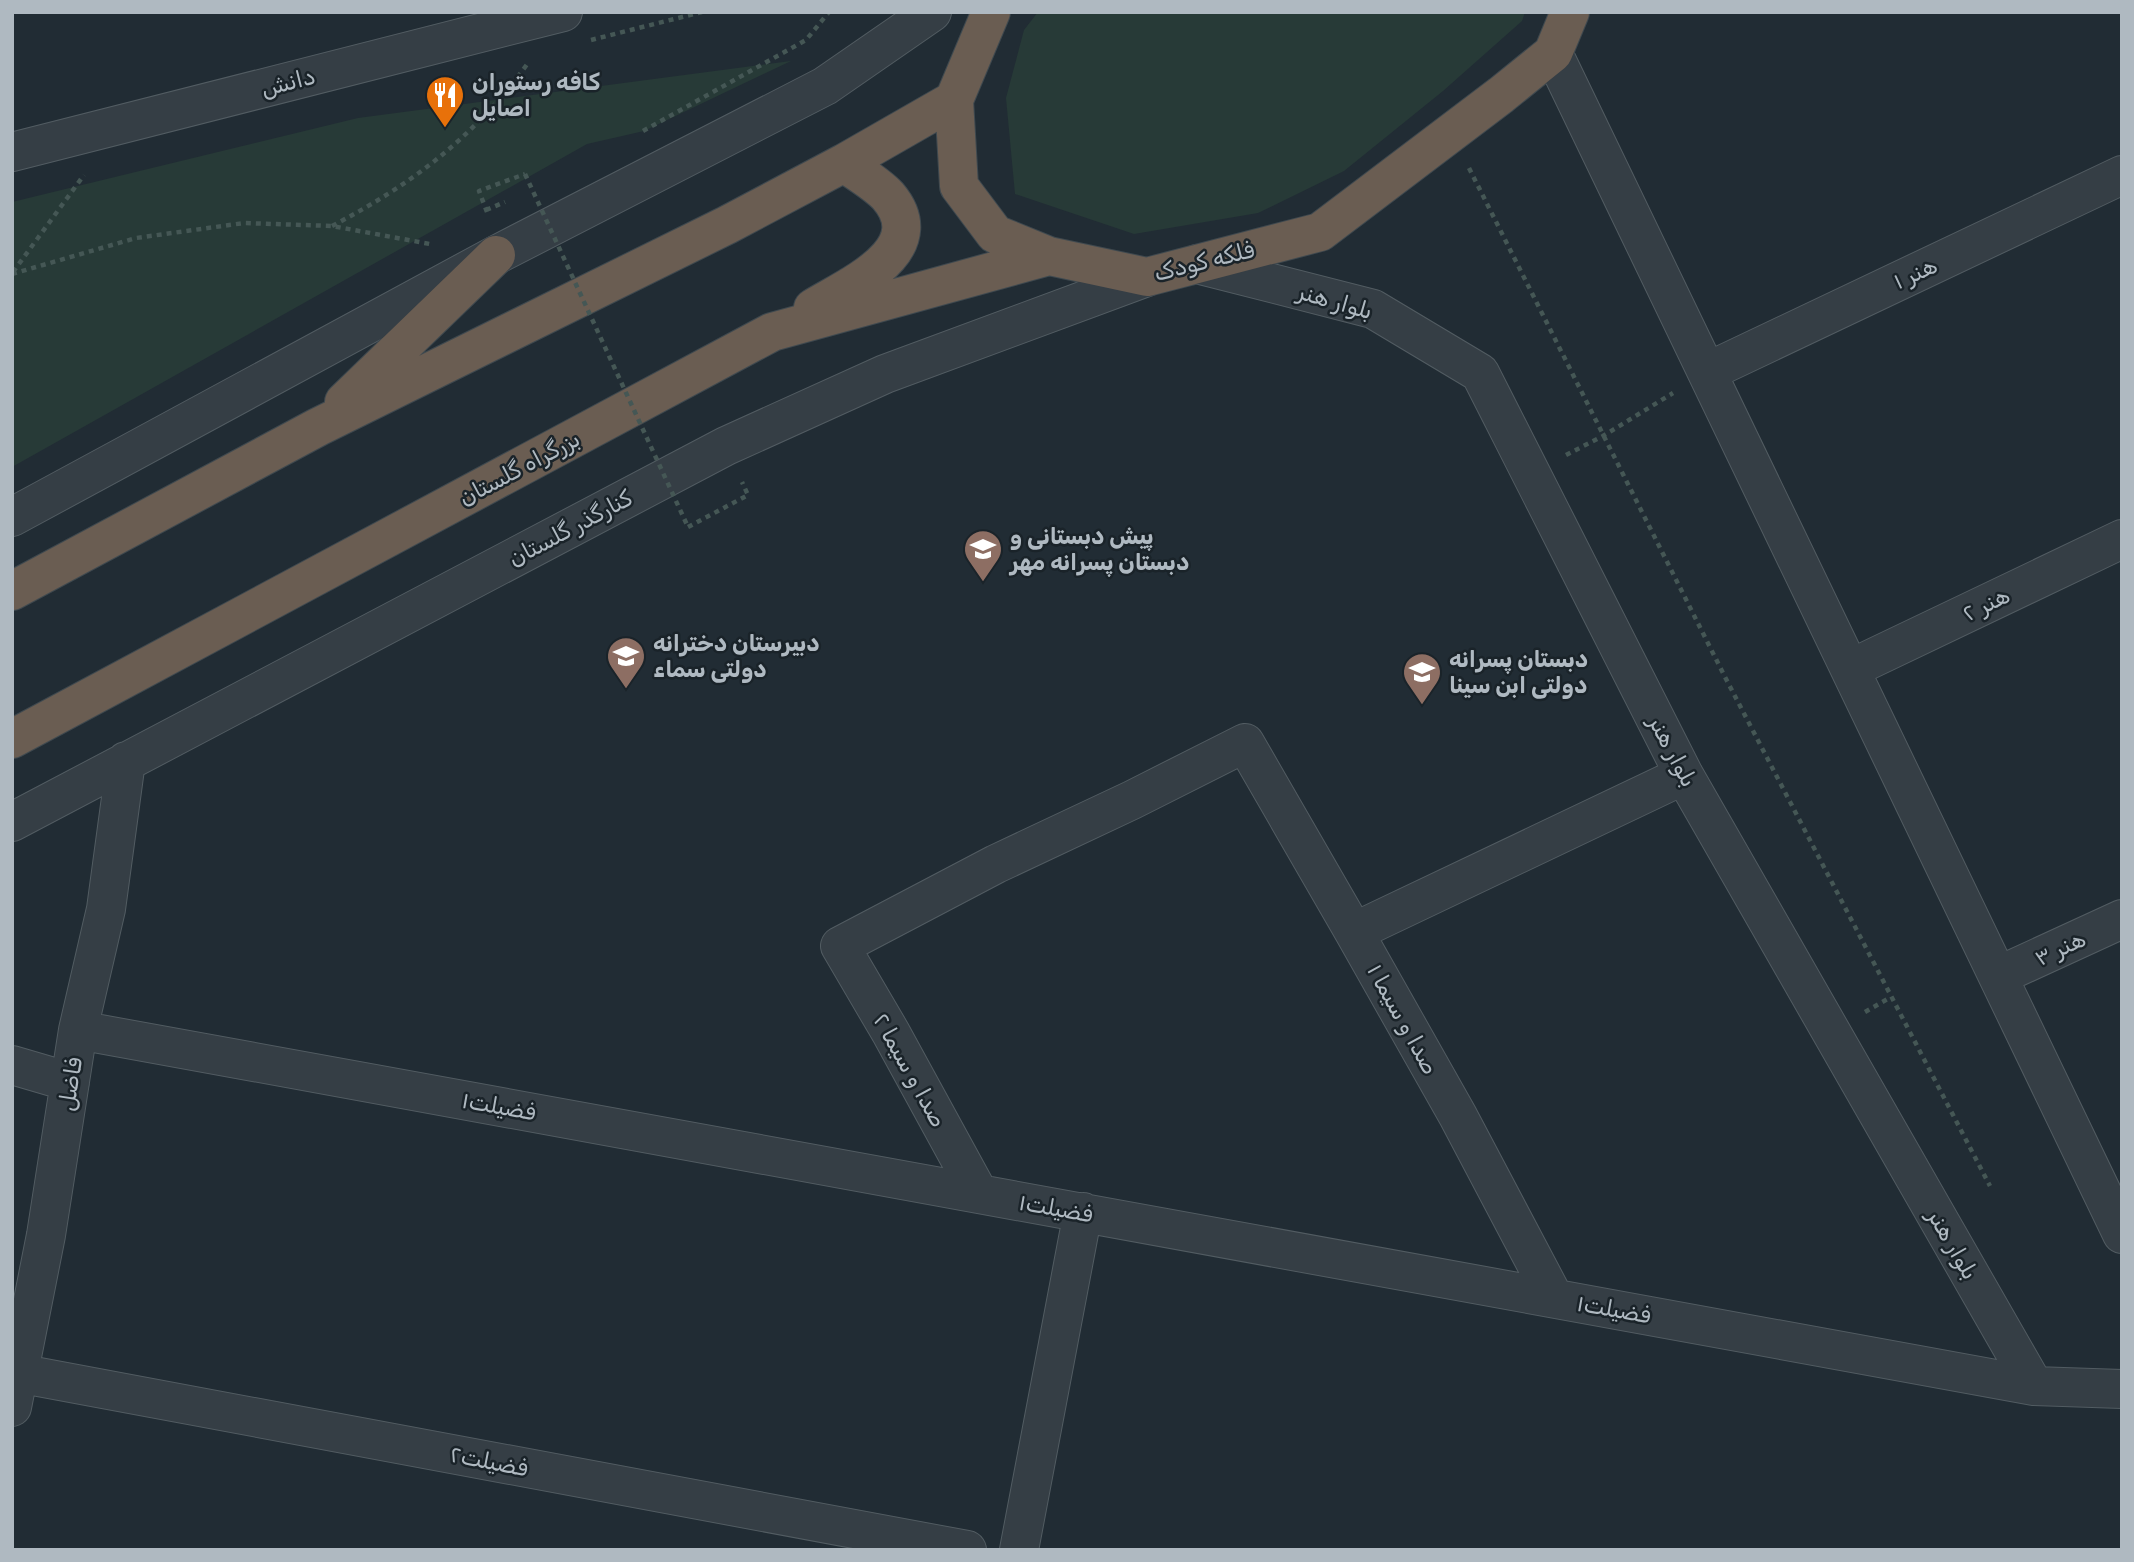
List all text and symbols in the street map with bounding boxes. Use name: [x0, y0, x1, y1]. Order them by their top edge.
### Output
street label: دانش: [258, 62, 318, 102]
place label: کافه رستوران اصایل: [472, 68, 601, 122]
restaurant icon: کافه رستوران اصایل: [424, 74, 466, 129]
street label: فلکه کودک: [1151, 235, 1257, 287]
street label: هنر ۱: [1889, 251, 1941, 295]
street label: بلوار هنر: [1292, 276, 1376, 325]
street label: بزرگراه گلستان: [454, 424, 584, 512]
street label: کنارگذر گلستان: [503, 483, 637, 572]
place label: پیش دبستانی و دبستان پسرانه مهر: [1008, 522, 1189, 578]
school or university icon: پیش دبستانی و دبستان پسرانه مهر: [962, 528, 1004, 583]
street label: هنر ۲: [1958, 581, 2014, 627]
place label: دبیرستان دخترانه دولتی سماء: [653, 629, 820, 683]
school or university icon: دبیرستان دخترانه دولتی سماء: [605, 635, 647, 690]
place label: دبستان پسرانه دولتی ابن سینا: [1449, 645, 1588, 699]
school or university icon: دبستان پسرانه دولتی ابن سینا: [1401, 651, 1443, 706]
street label: بلوار هنر: [1642, 709, 1703, 791]
street label: هنر ۳: [2030, 924, 2090, 972]
street label: صدا و سیما ۱: [1361, 959, 1445, 1079]
street label: صدا و سیما ۲: [867, 1008, 953, 1132]
street label: فاضل: [52, 1055, 88, 1113]
street label: فضیلت۱: [460, 1086, 538, 1126]
street label: فضیلت۱: [1017, 1188, 1095, 1228]
street label: بلوار هنر: [1921, 1202, 1984, 1284]
street label: فضیلت۱: [1575, 1289, 1653, 1329]
street label: فضیلت۲: [448, 1440, 531, 1482]

